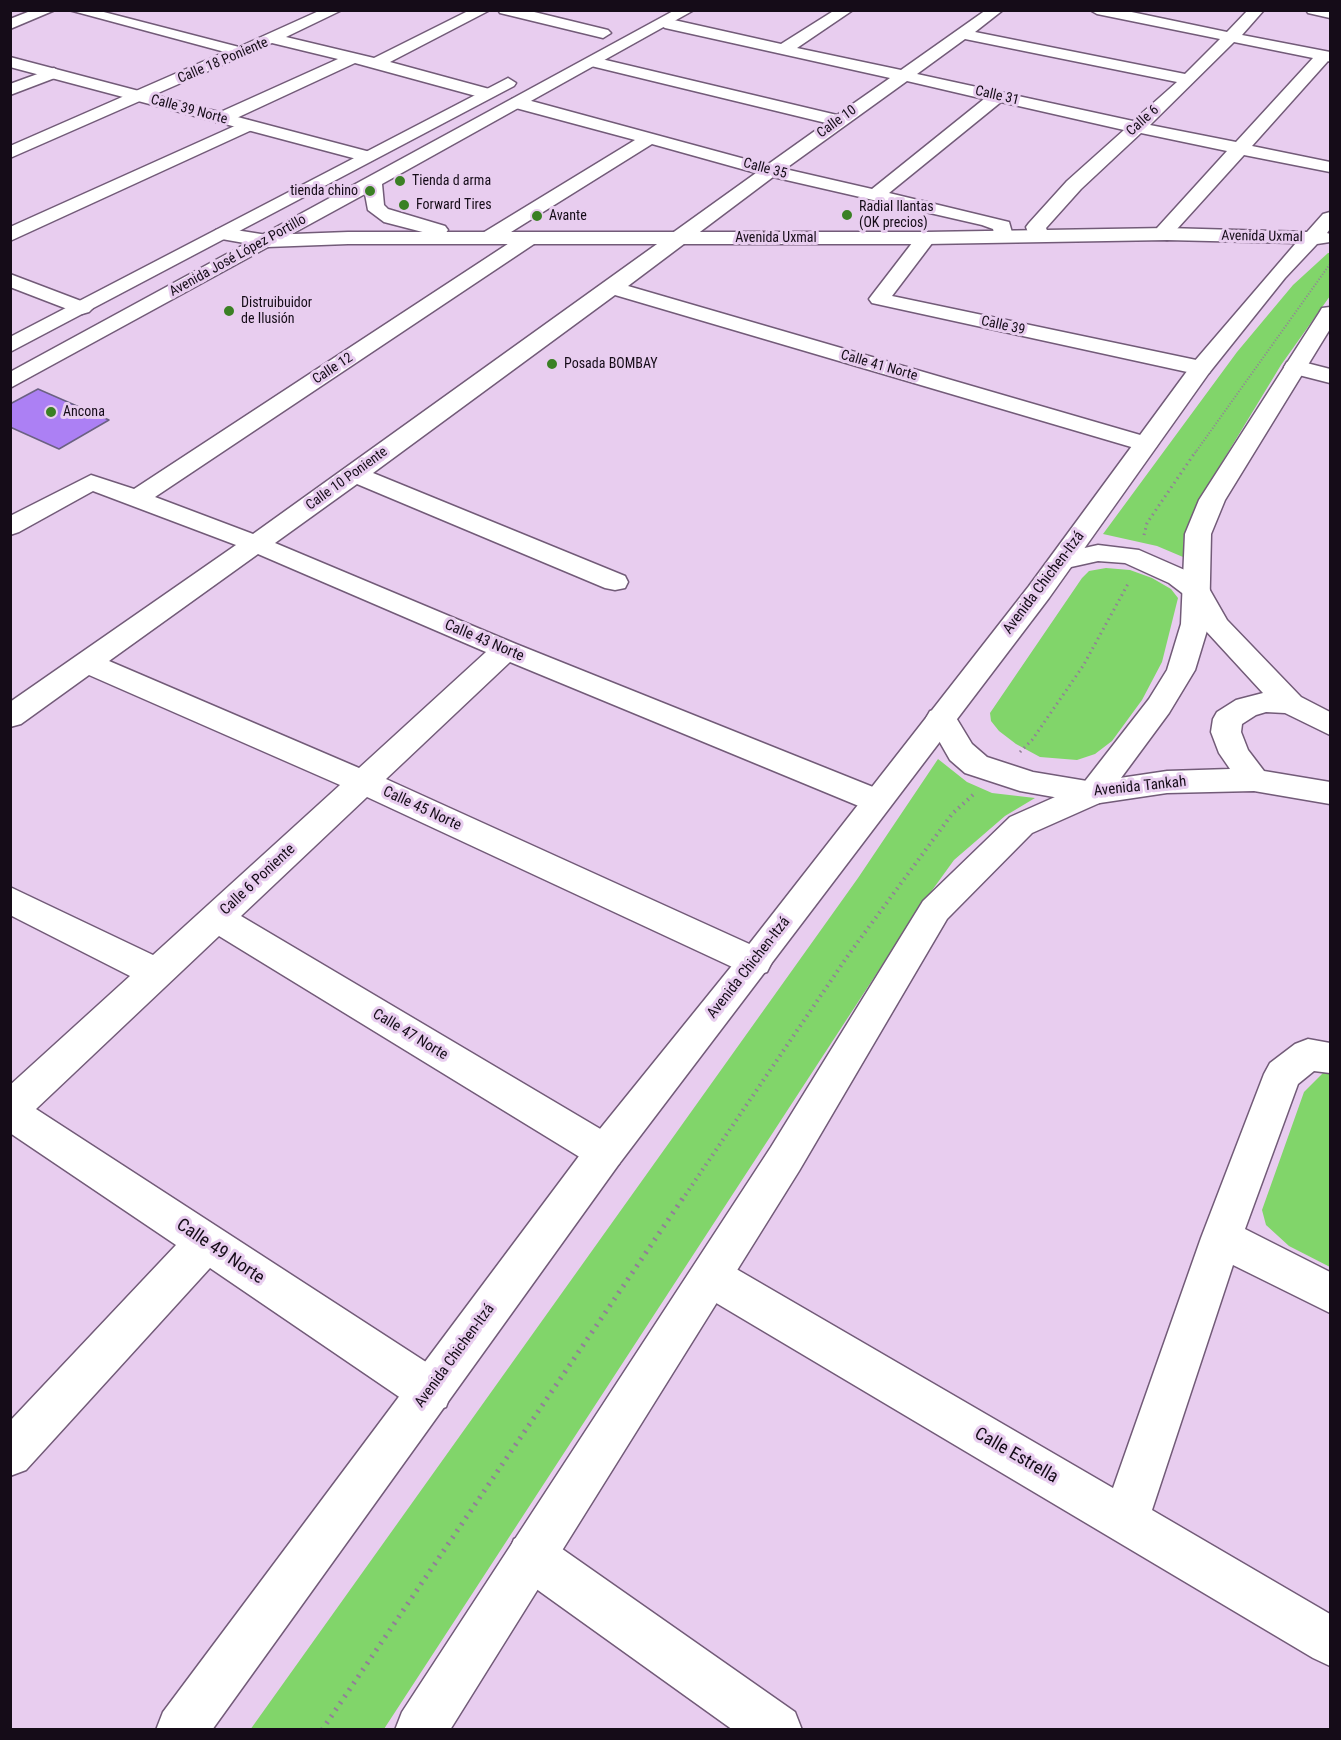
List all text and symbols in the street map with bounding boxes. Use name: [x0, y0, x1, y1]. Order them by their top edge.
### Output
street label: Calle 18 Poniente: [175, 34, 271, 88]
street label: Calle 31: [973, 83, 1021, 109]
street label: Calle 39 Norte: [149, 92, 229, 128]
street label: Calle 10: [814, 102, 860, 142]
street label: Calle 6: [1123, 102, 1163, 140]
street label: Calle 35: [741, 155, 789, 183]
place label: Tienda d arma: [412, 173, 491, 189]
marker: Tienda d arma: [393, 174, 407, 188]
place label: tienda chino: [290, 183, 358, 199]
marker: tienda chino: [363, 184, 377, 198]
place label: Forward Tires: [416, 197, 492, 213]
marker: Forward Tires: [397, 198, 411, 212]
place label: Radial llantas (OK precios): [859, 199, 934, 232]
place label: Avante: [549, 208, 587, 224]
marker: Radial llantas (OK precios): [840, 208, 854, 222]
marker: Avante: [530, 209, 544, 223]
street label: Avenida José López Portillo: [167, 211, 309, 301]
street label: Avenida Uxmal: [1221, 228, 1303, 246]
street label: Avenida Uxmal: [735, 230, 817, 246]
place label: Distruibuidor de Ilusión: [241, 295, 312, 328]
marker: Distruibuidor de Ilusión: [222, 304, 236, 318]
street label: Calle 39: [979, 313, 1027, 339]
street label: Calle 41 Norte: [839, 347, 919, 385]
street label: Calle 12: [310, 350, 356, 388]
place label: Posada BOMBAY: [564, 356, 658, 372]
marker: Posada BOMBAY: [545, 357, 559, 371]
place label: Ancona: [63, 404, 105, 420]
marker: Ancona: [44, 405, 58, 419]
street label: Calle 10 Poniente: [303, 444, 391, 514]
street label: Avenida Chichen-Itzá: [1000, 528, 1088, 638]
street label: Calle 43 Norte: [442, 616, 526, 666]
street label: Avenida Tankah: [1093, 773, 1187, 801]
street label: Calle 45 Norte: [380, 783, 464, 835]
street label: Calle 6 Poniente: [217, 841, 299, 919]
street label: Avenida Chichen-Itzá: [704, 914, 794, 1022]
street label: Calle 47 Norte: [369, 1006, 451, 1064]
street label: Calle 49 Norte: [172, 1215, 268, 1289]
street label: Avenida Chichen-Itzá: [411, 1301, 499, 1411]
street label: Calle Estrella: [970, 1423, 1062, 1489]

